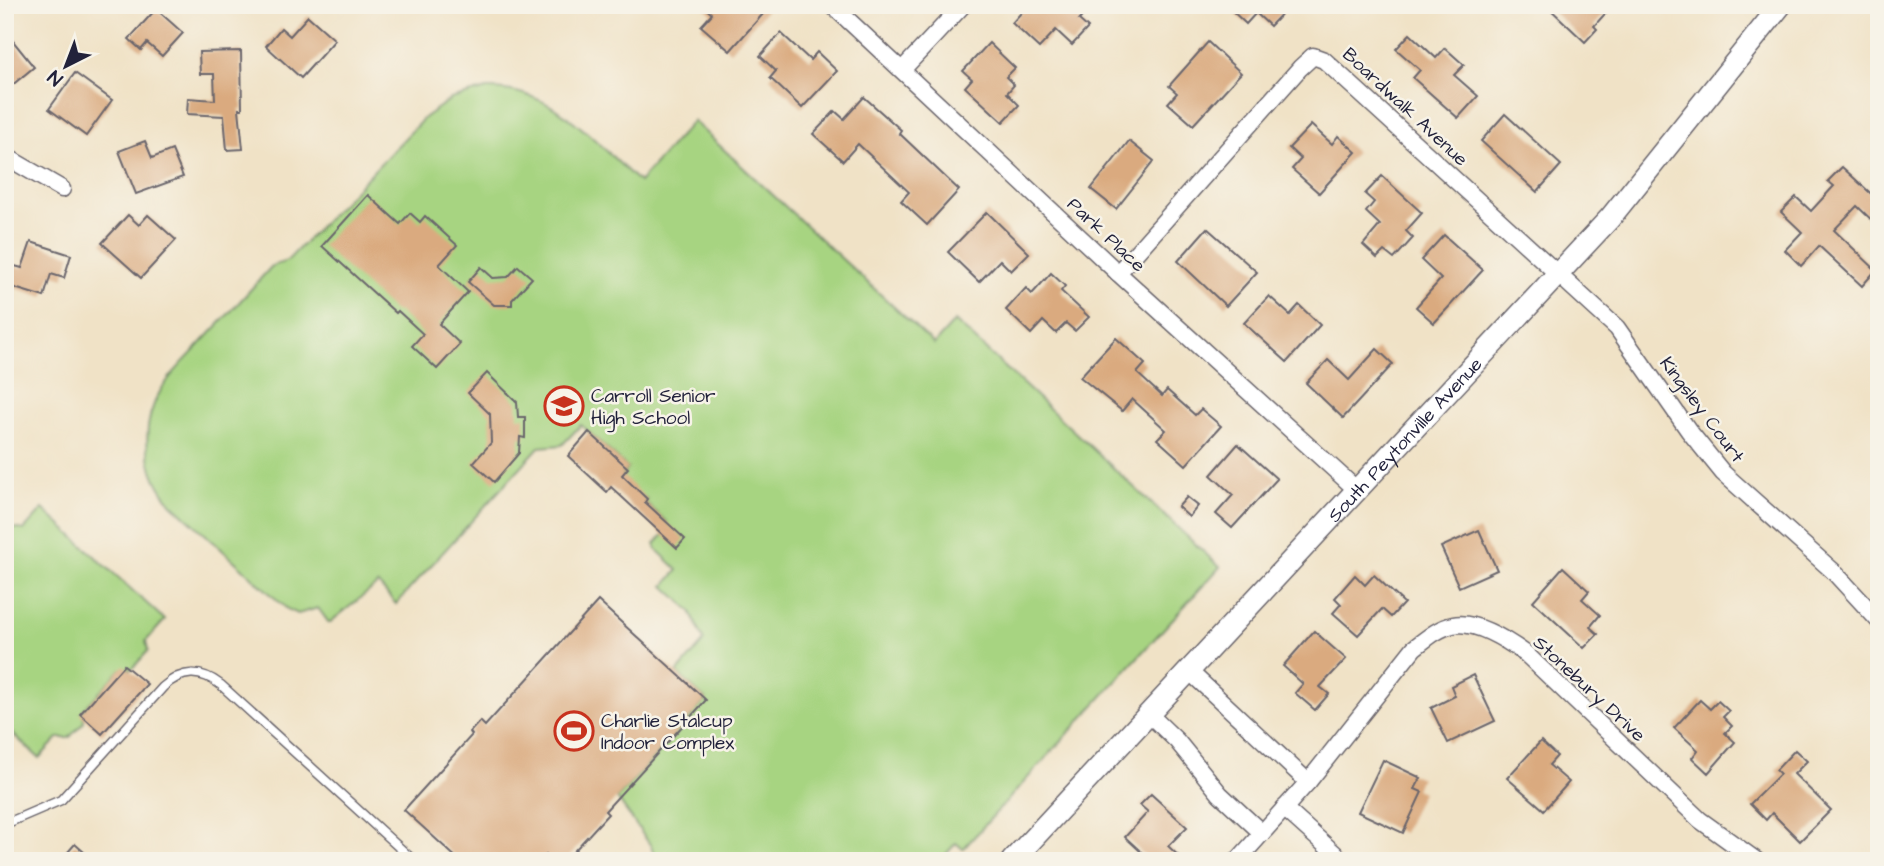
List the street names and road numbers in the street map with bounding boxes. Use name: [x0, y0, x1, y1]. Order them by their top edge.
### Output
street label: Boardwalk Avenue: [1336, 42, 1474, 173]
street label: Park Place: [1061, 192, 1151, 279]
street label: Kingsley Court: [1652, 351, 1751, 469]
street label: South Peytonville Avenue: [1322, 352, 1489, 529]
street label: Stonebury Drive: [1526, 630, 1651, 749]

